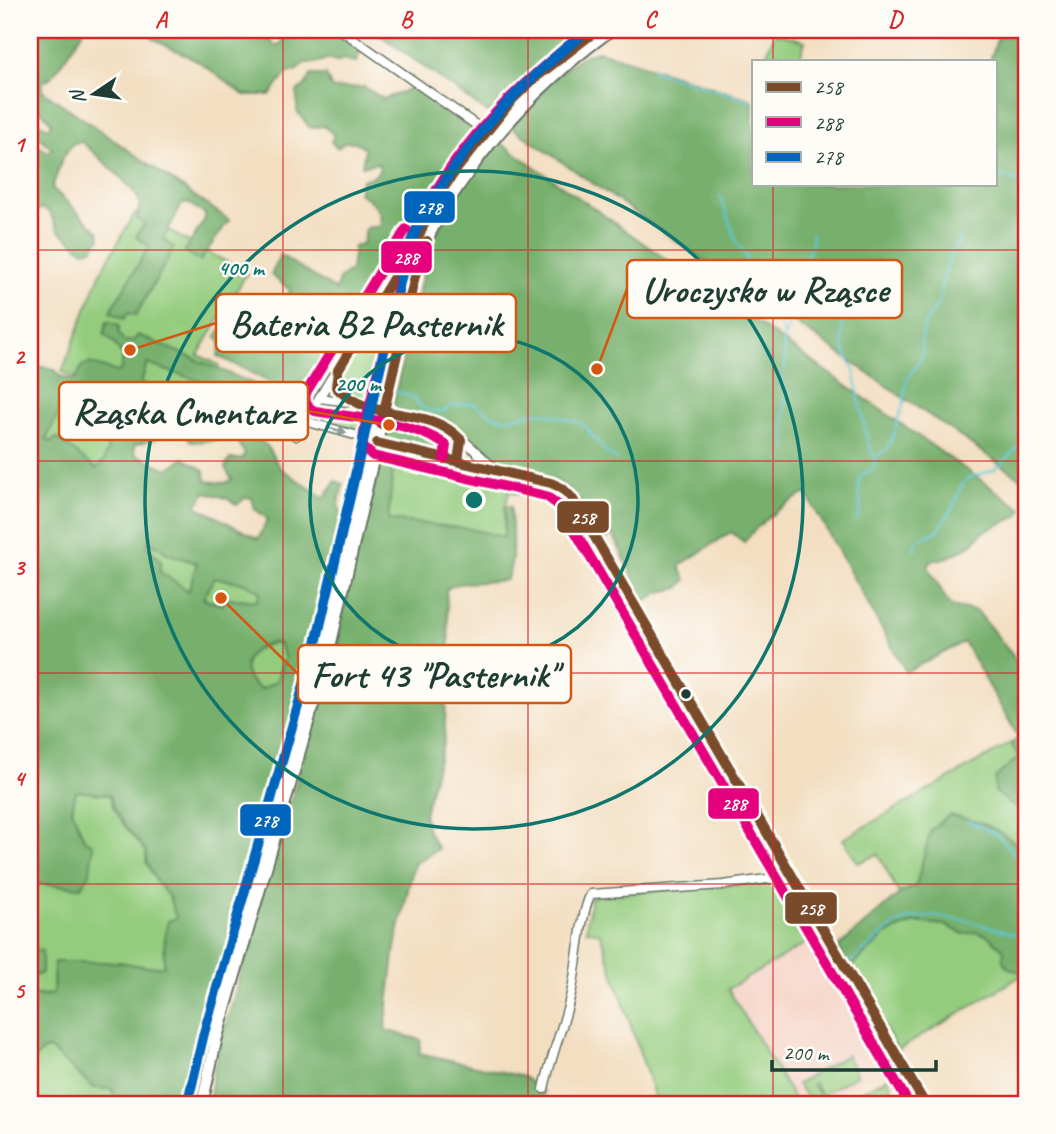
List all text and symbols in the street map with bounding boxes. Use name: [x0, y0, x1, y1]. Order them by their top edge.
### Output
text: A: [155, 5, 169, 34]
text: B: [400, 5, 414, 34]
text: C: [645, 5, 659, 34]
text: D: [888, 5, 904, 34]
north arrow: [60, 60, 130, 130]
legend: [752, 60, 996, 186]
text: 258: [814, 74, 845, 100]
text: N: [65, 86, 91, 106]
text: 288: [814, 110, 845, 136]
text: 1: [14, 130, 27, 159]
text: 278: [814, 144, 845, 170]
line badge: 278: [403, 190, 456, 224]
text: 278: [416, 196, 444, 220]
line badge: 288: [380, 240, 433, 274]
text: 288: [393, 246, 421, 270]
text: 400 m: [218, 255, 266, 281]
callout: Uroczysko w Rząsce: [627, 260, 902, 318]
text: Uroczysko w Rząsce: [642, 266, 892, 313]
callout: Bateria B2 Pasternik: [216, 294, 516, 352]
text: Bateria B2 Pasternik: [230, 300, 506, 347]
text: 2: [14, 342, 27, 371]
text: 200 m: [335, 371, 383, 397]
callout: Rząska Cmentarz: [59, 382, 308, 440]
text: Rząska Cmentarz: [72, 388, 298, 435]
one-way arrow: [326, 425, 348, 436]
centre of rings: [462, 488, 486, 512]
line badge: 258: [556, 500, 610, 534]
text: 258: [570, 506, 598, 530]
text: 3: [14, 553, 27, 582]
callout: Fort 43 "Pasternik": [298, 645, 571, 703]
text: Fort 43 "Pasternik": [311, 651, 565, 698]
unlabelled marker: [679, 687, 693, 701]
text: 4: [14, 764, 27, 793]
line badge: 288: [707, 787, 760, 820]
text: 288: [721, 792, 749, 816]
line badge: 278: [239, 803, 292, 837]
text: 278: [252, 809, 280, 833]
line badge: 258: [784, 891, 838, 925]
text: 258: [798, 897, 826, 921]
text: 5: [14, 976, 26, 1005]
scale bar: [772, 1029, 937, 1073]
text: 200 m: [783, 1040, 830, 1066]

